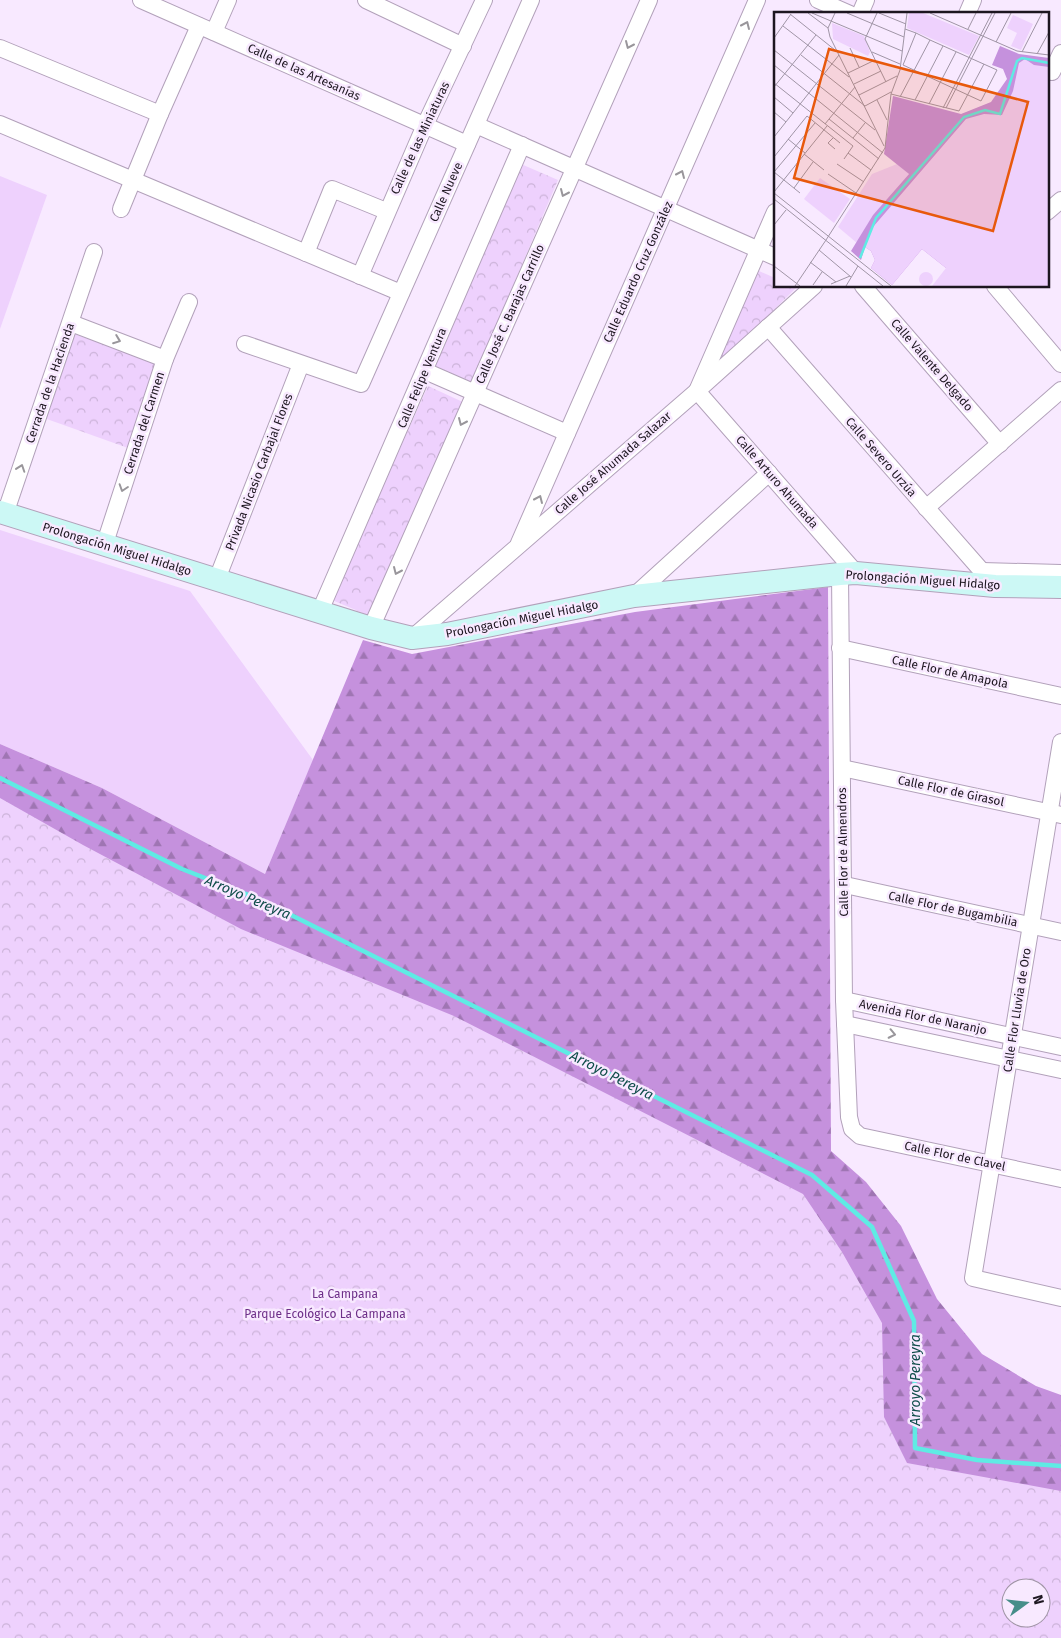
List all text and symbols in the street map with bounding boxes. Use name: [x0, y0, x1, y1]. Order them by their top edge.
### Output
inset map: [774, 12, 1048, 288]
one-way arrow: [740, 21, 751, 30]
one-way arrow: [625, 40, 636, 49]
street label: Calle de las Artesanías: [245, 41, 363, 103]
street label: Calle de las Miniaturas: [388, 79, 452, 196]
street label: Calle Nueve: [427, 160, 465, 224]
one-way arrow: [675, 170, 686, 179]
one-way arrow: [559, 188, 570, 197]
street label: Calle Eduardo Cruz González: [600, 199, 676, 345]
street label: Calle José C. Barajas Carrillo: [473, 242, 547, 386]
street label: Calle Valente Delgado: [888, 316, 976, 414]
street label: Cerrada de la Hacienda: [23, 321, 77, 445]
street label: Calle Felipe Ventura: [395, 326, 449, 430]
one-way arrow: [112, 334, 120, 344]
street label: Cerrada del Carmen: [121, 370, 167, 476]
street label: Privada Nicasio Carbajal Flores: [223, 391, 296, 552]
street label: Calle José Ahumada Salazar: [552, 408, 674, 517]
street label: Calle Severo Urzúa: [843, 414, 919, 500]
one-way arrow: [458, 417, 469, 426]
street label: Calle Arturo Ahumada: [733, 433, 821, 531]
one-way arrow: [15, 464, 25, 473]
one-way arrow: [119, 484, 129, 492]
one-way arrow: [532, 495, 543, 504]
street label: Prolongación Miguel Hidalgo: [41, 520, 193, 578]
one-way arrow: [392, 566, 403, 575]
street label: Prolongación Miguel Hidalgo: [845, 568, 1001, 592]
street label: Prolongación Miguel Hidalgo: [445, 597, 599, 641]
street label: Calle Flor de Amapola: [891, 653, 1009, 691]
street label: Calle Flor de Girasol: [897, 773, 1006, 809]
street label: Calle Flor de Almendros: [835, 787, 851, 917]
water label: Arroyo Pereyra: [202, 871, 293, 923]
street label: Calle Flor de Bugambilia: [887, 888, 1019, 930]
street label: Calle Flor Lluvia de Oro: [1000, 947, 1034, 1073]
street label: Avenida Flor de Naranjo: [858, 997, 988, 1037]
one-way arrow: [888, 1028, 897, 1039]
water label: Arroyo Pereyra: [566, 1047, 656, 1104]
street label: Calle Flor de Clavel: [903, 1138, 1007, 1174]
park label: La Campana: [312, 1287, 378, 1301]
park label: Parque Ecológico La Campana: [244, 1307, 406, 1321]
water label: Arroyo Pereyra: [907, 1334, 924, 1427]
north arrow: [1001, 1578, 1051, 1628]
text: N: [1029, 1593, 1047, 1606]

